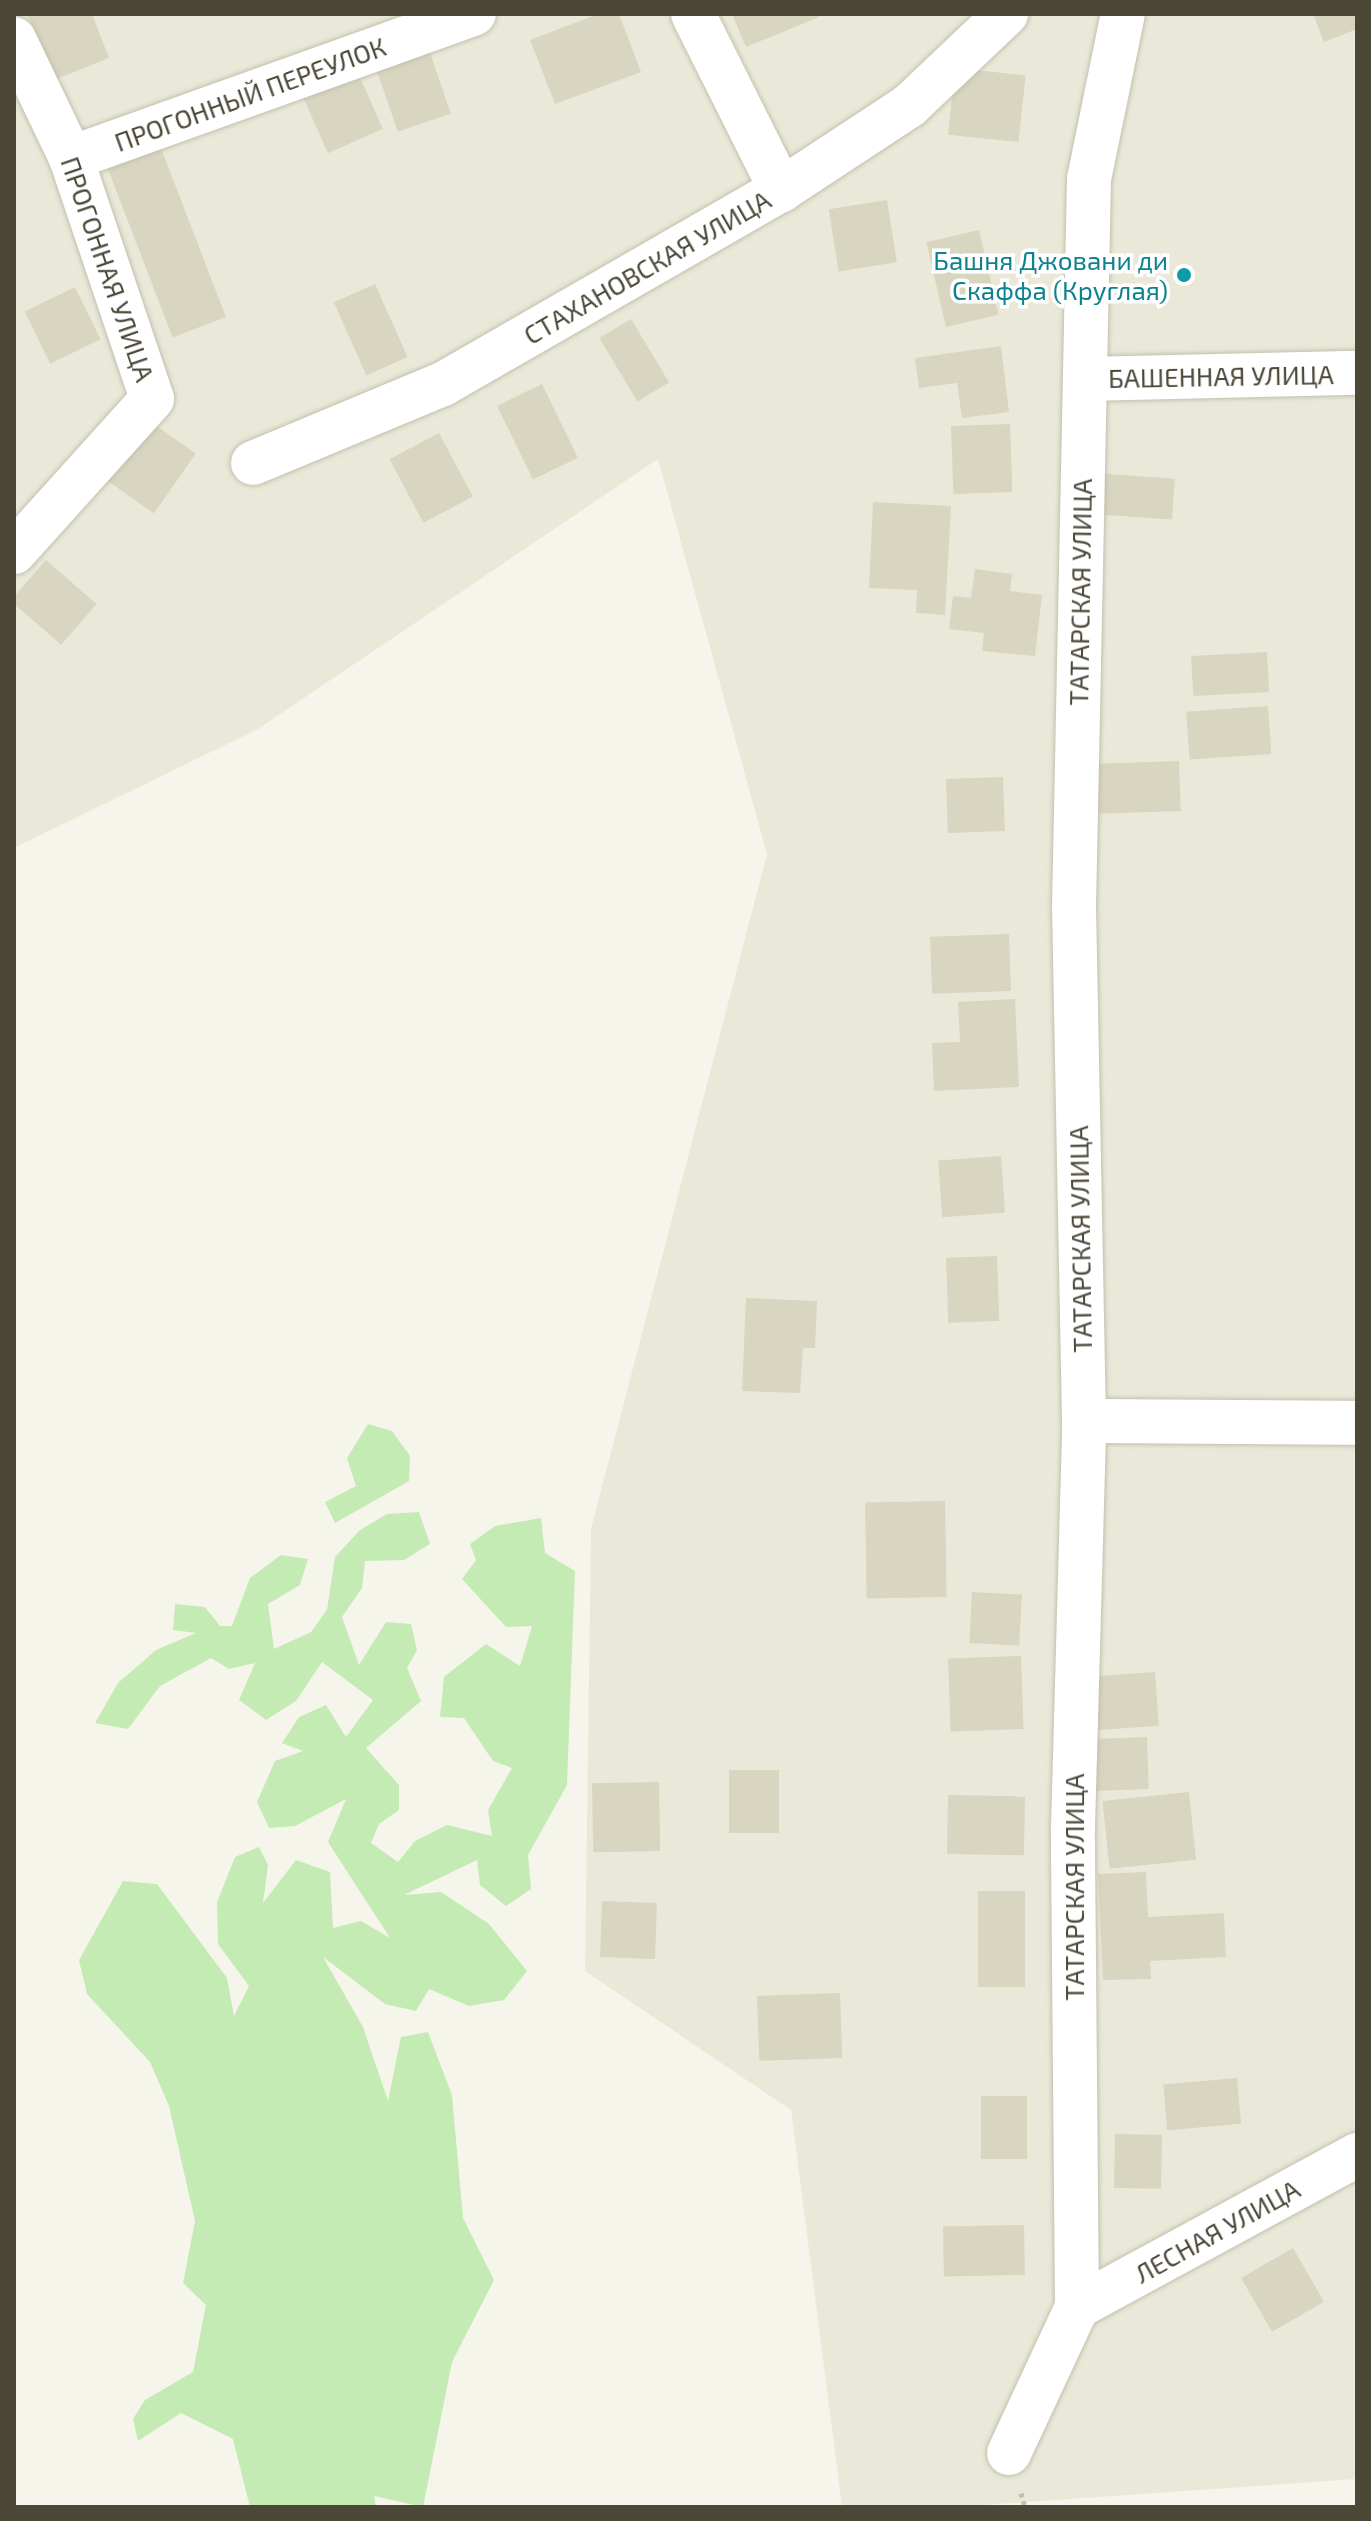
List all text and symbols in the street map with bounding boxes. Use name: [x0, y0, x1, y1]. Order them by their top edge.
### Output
street label: ПРОГОННЫЙ ПЕРЕУЛОК: [110, 30, 390, 158]
street label: ПРОГОННАЯ УЛИЦА: [55, 152, 161, 386]
street label: СТАХАНОВСКАЯ УЛИЦА: [518, 184, 776, 350]
place label: Башня Джовани ди Скаффа (Круглая): [933, 244, 1168, 306]
marker: Башня Джовани ди Скаффа (Круглая): [1175, 266, 1193, 284]
street label: БАШЕННАЯ УЛИЦА: [1108, 358, 1334, 394]
street label: ТАТАРСКАЯ УЛИЦА: [1062, 478, 1098, 706]
street label: ТАТАРСКАЯ УЛИЦА: [1062, 1125, 1098, 1353]
street label: ТАТАРСКАЯ УЛИЦА: [1058, 1773, 1090, 2001]
street label: ЛЕСНАЯ УЛИЦА: [1129, 2173, 1305, 2289]

